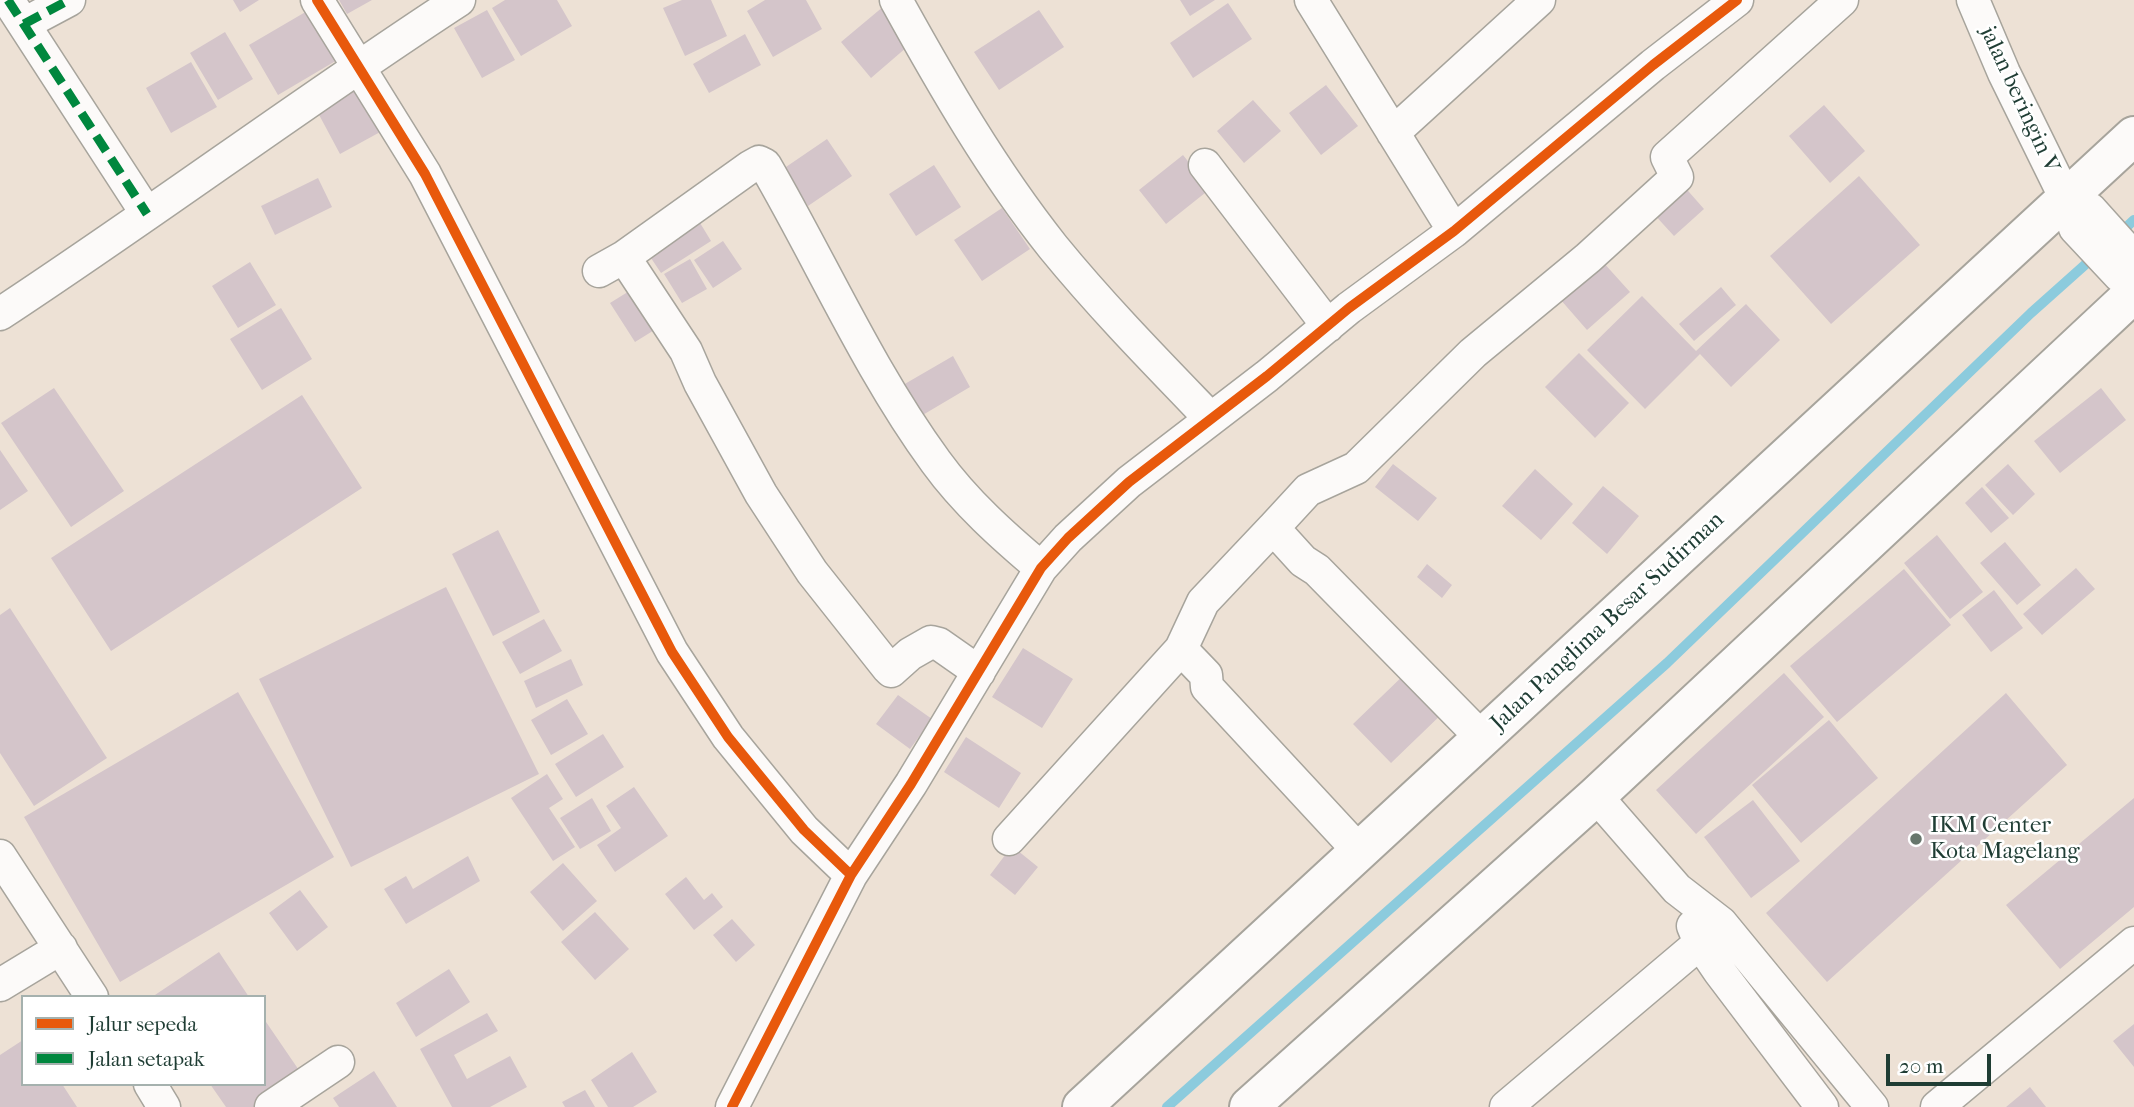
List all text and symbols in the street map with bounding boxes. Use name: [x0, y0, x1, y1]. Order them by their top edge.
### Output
street label: jalan beringin V: [1973, 23, 2065, 177]
street label: Jalan Panglima Besar Sudirman: [1486, 507, 1730, 737]
place label: IKM Center Kota Magelang: [1930, 812, 2080, 866]
marker: IKM Center Kota Magelang: [1908, 831, 1924, 847]
legend: [21, 995, 266, 1086]
text: Jalur sepeda: [88, 1012, 197, 1036]
scale bar: [1889, 1040, 1994, 1084]
text: Jalan setapak: [88, 1047, 205, 1071]
text: 20 m: [1899, 1054, 1943, 1078]

